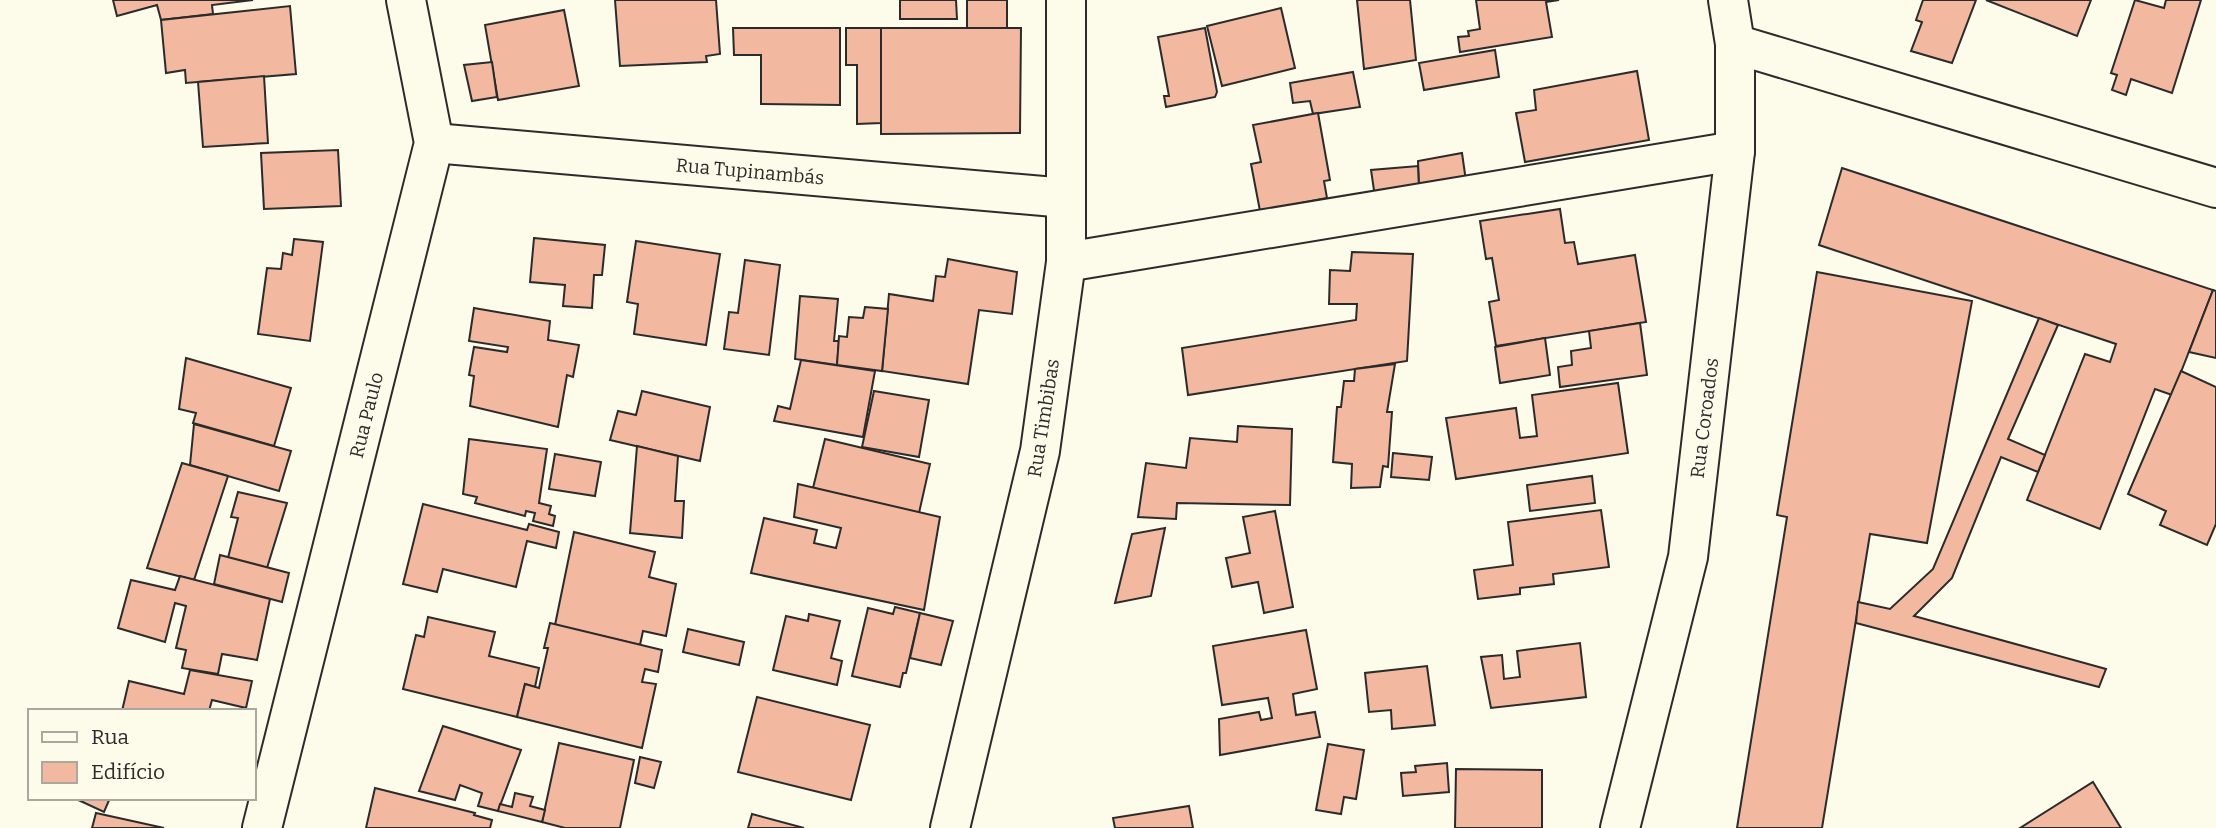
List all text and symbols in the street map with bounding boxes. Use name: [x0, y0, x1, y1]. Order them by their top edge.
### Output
street label: Rua Tupinambás: [675, 154, 825, 189]
street label: Rua Coroados: [1686, 356, 1723, 480]
street label: Rua Timbibas: [1023, 357, 1064, 479]
street label: Rua Paulo: [345, 370, 388, 460]
legend: [28, 709, 256, 800]
text: Rua: [91, 724, 129, 750]
text: Edifício: [91, 759, 165, 785]

